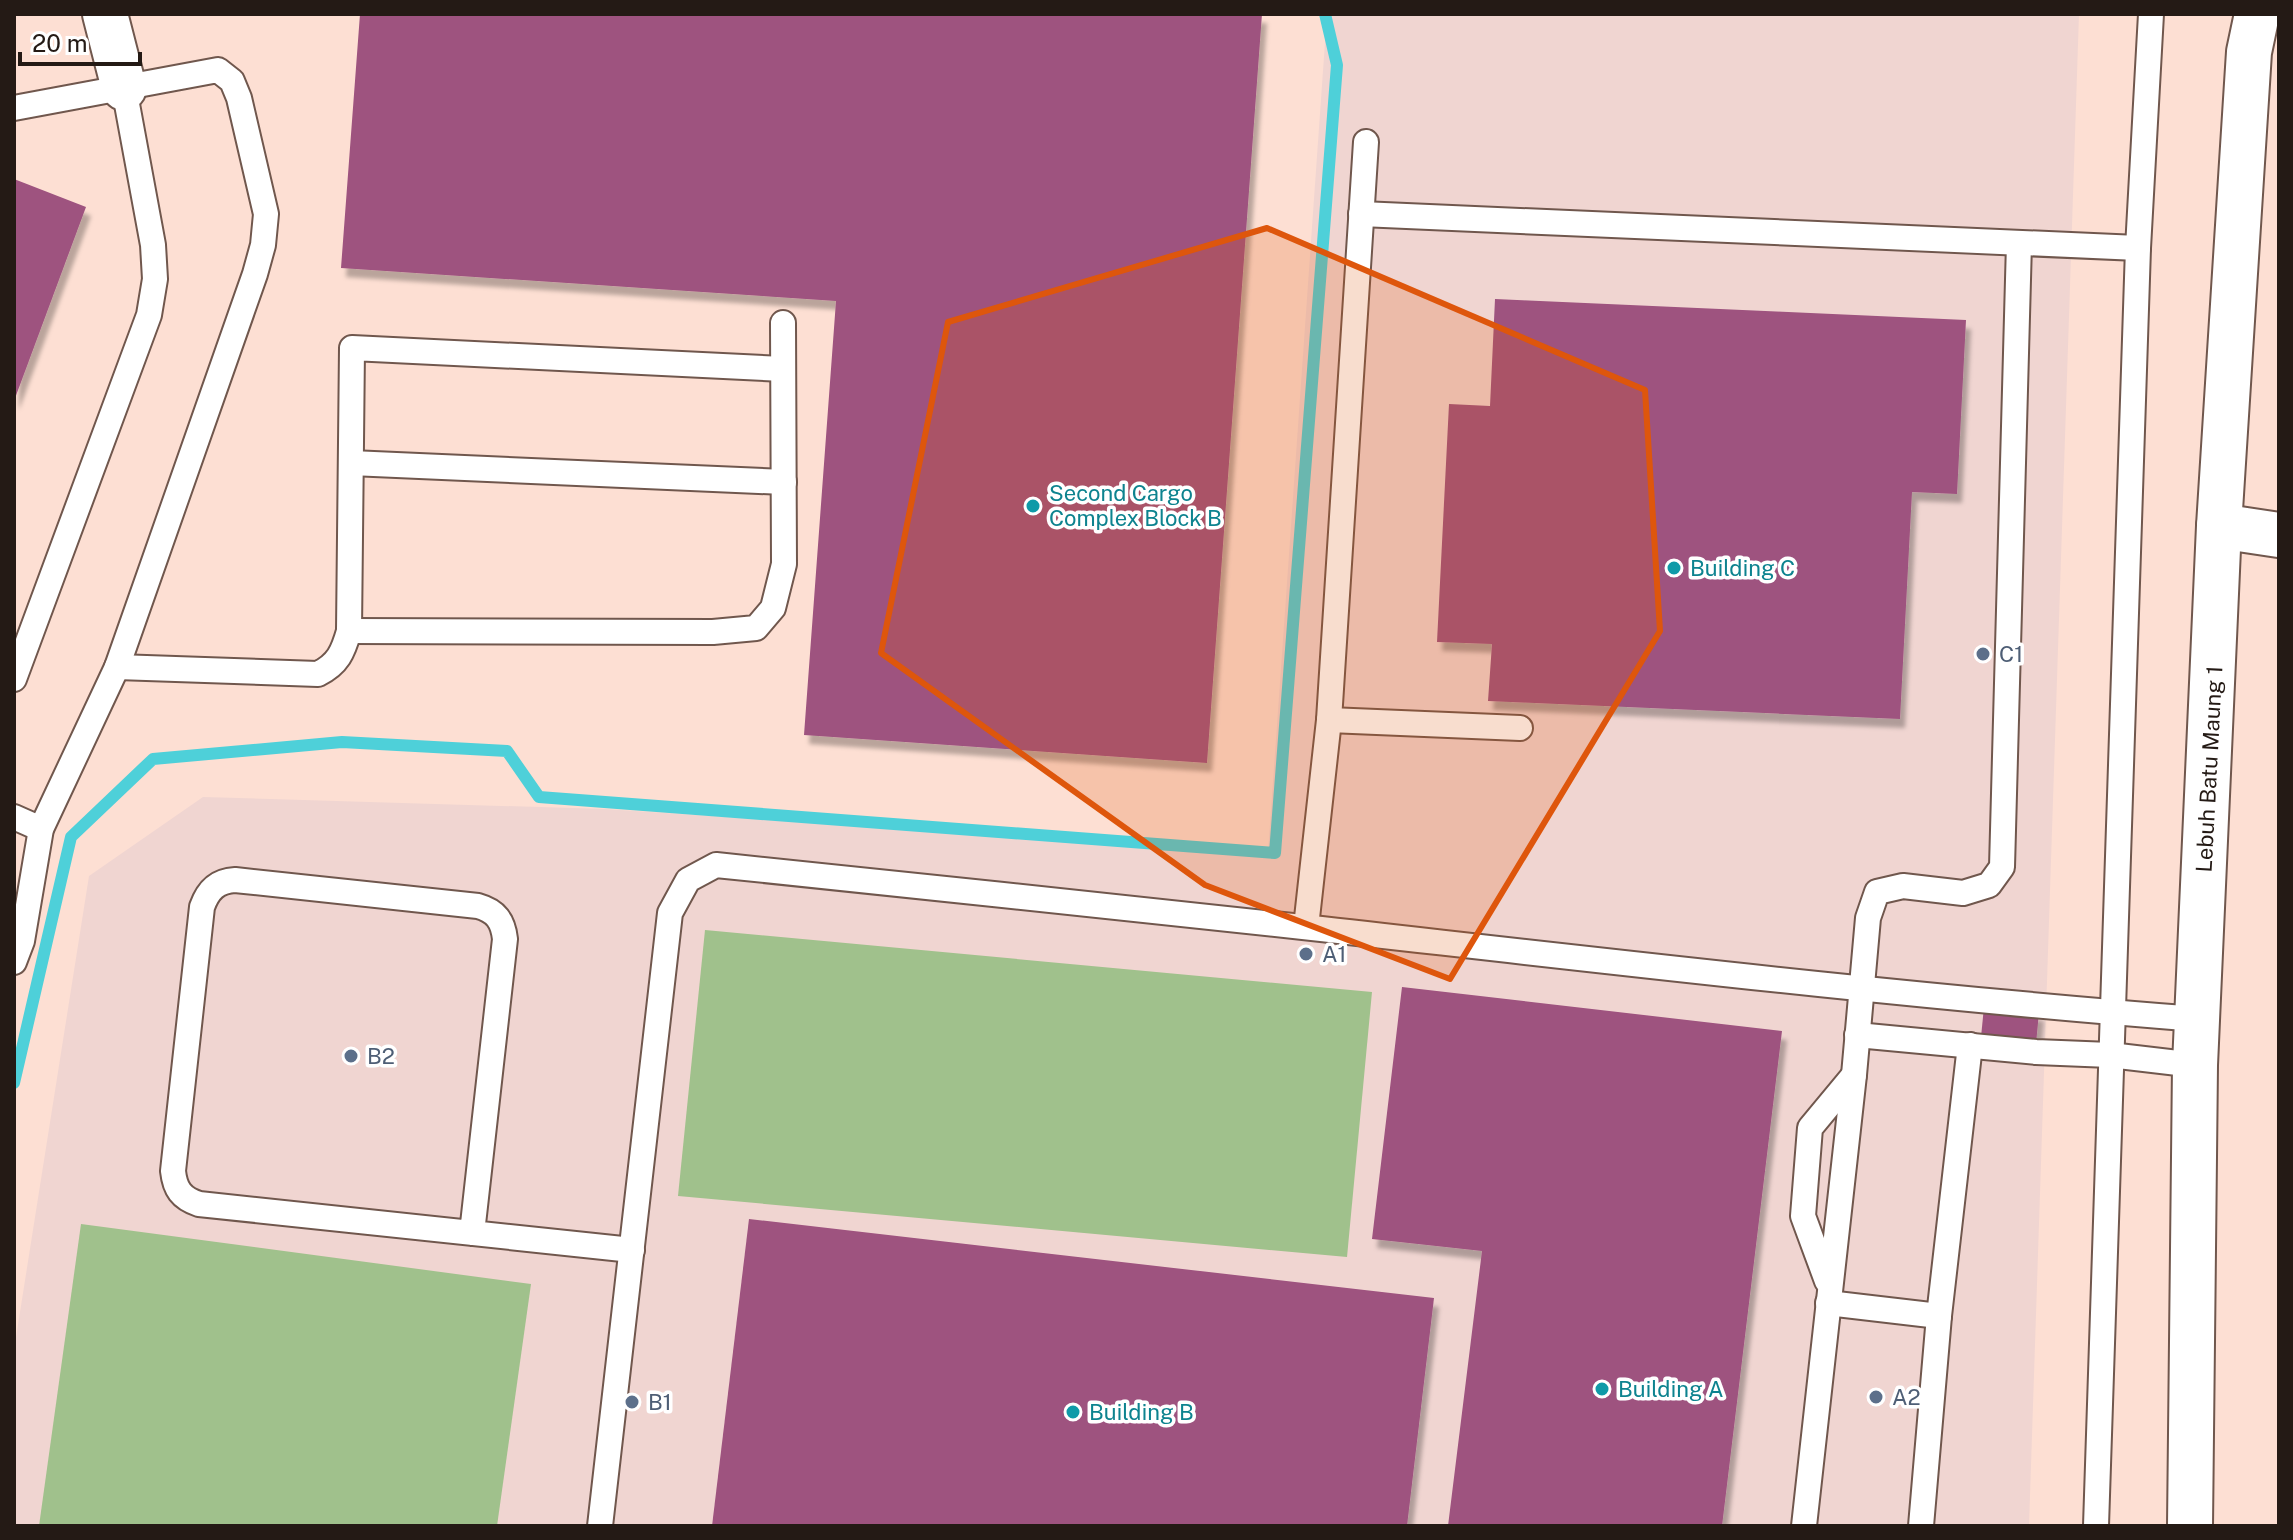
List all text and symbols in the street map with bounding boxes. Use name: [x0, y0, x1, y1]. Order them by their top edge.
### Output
scale bar: [20, 16, 140, 66]
text: 20 m: [32, 29, 88, 57]
place label: Second Cargo Complex Block B: [1049, 480, 1222, 531]
marker: Second Cargo Complex Block B: [1024, 497, 1042, 515]
place label: Building C: [1690, 555, 1795, 581]
marker: Building C: [1665, 559, 1683, 577]
place label: C1: [1999, 641, 2023, 667]
marker: C1: [1974, 645, 1992, 663]
street label: Lebuh Batu Maung 1: [2191, 665, 2227, 873]
place label: A1: [1322, 941, 1347, 967]
marker: A1: [1297, 945, 1315, 963]
place label: B2: [367, 1043, 395, 1069]
marker: B2: [342, 1047, 360, 1065]
place label: Building A: [1618, 1376, 1724, 1402]
marker: Building A: [1593, 1380, 1611, 1398]
place label: A2: [1892, 1384, 1921, 1410]
marker: A2: [1867, 1388, 1885, 1406]
place label: B1: [648, 1389, 672, 1415]
marker: B1: [623, 1393, 641, 1411]
place label: Building B: [1089, 1399, 1194, 1425]
marker: Building B: [1064, 1403, 1082, 1421]

